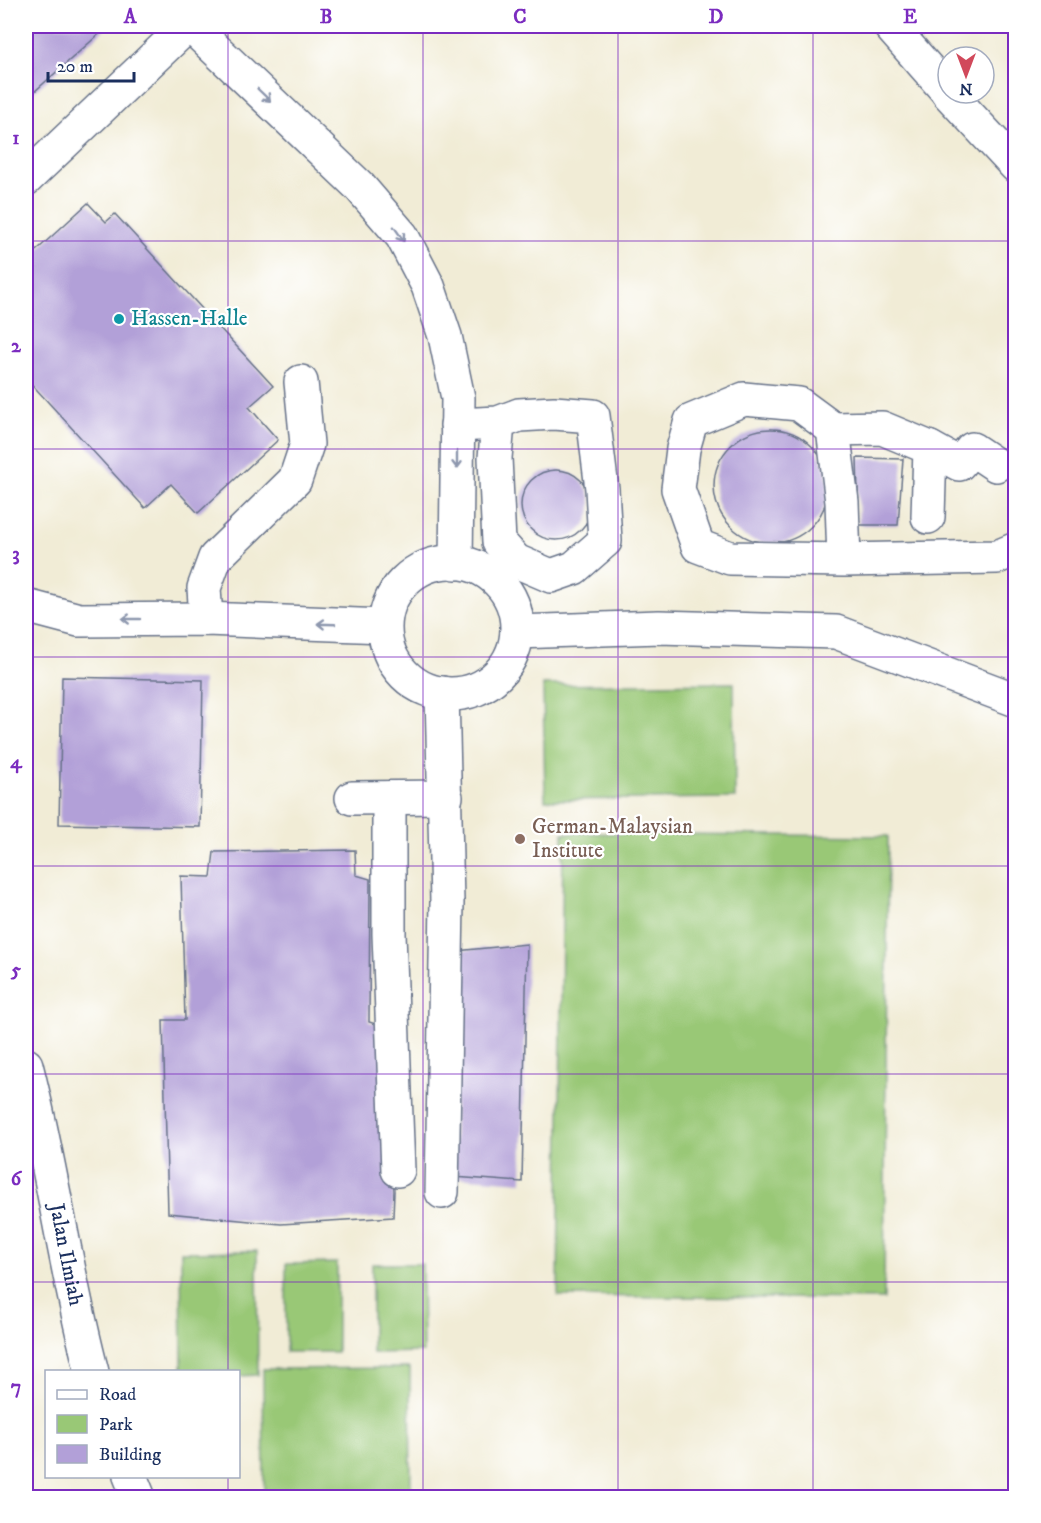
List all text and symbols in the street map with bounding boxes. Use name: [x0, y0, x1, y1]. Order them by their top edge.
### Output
text: A: [123, 5, 138, 30]
text: B: [320, 5, 332, 30]
text: C: [513, 5, 527, 30]
text: D: [709, 5, 724, 30]
text: E: [903, 5, 917, 30]
scale bar: [48, 45, 134, 83]
north arrow: [936, 45, 996, 105]
text: 20 m: [57, 56, 93, 78]
text: N: [959, 79, 973, 99]
one-way arrow: [256, 88, 271, 102]
text: 1: [12, 126, 20, 151]
one-way arrow: [393, 226, 405, 242]
place label: Hassen-Halle: [131, 306, 248, 332]
marker: Hassen-Halle: [112, 312, 126, 326]
text: 2: [11, 334, 22, 359]
one-way arrow: [451, 449, 463, 469]
text: 3: [12, 542, 20, 567]
one-way arrow: [121, 613, 141, 625]
one-way arrow: [316, 618, 336, 629]
text: 4: [10, 750, 23, 775]
place label: German-Malaysian Institute: [532, 814, 693, 864]
marker: German-Malaysian Institute: [513, 832, 527, 846]
text: 5: [10, 958, 21, 983]
text: 6: [11, 1167, 23, 1192]
street label: Jalan Ilmiah: [43, 1200, 89, 1308]
legend: [45, 1370, 240, 1478]
text: 7: [11, 1375, 21, 1400]
text: Road: [99, 1384, 136, 1406]
text: Park: [99, 1414, 133, 1436]
text: Building: [99, 1444, 161, 1466]

